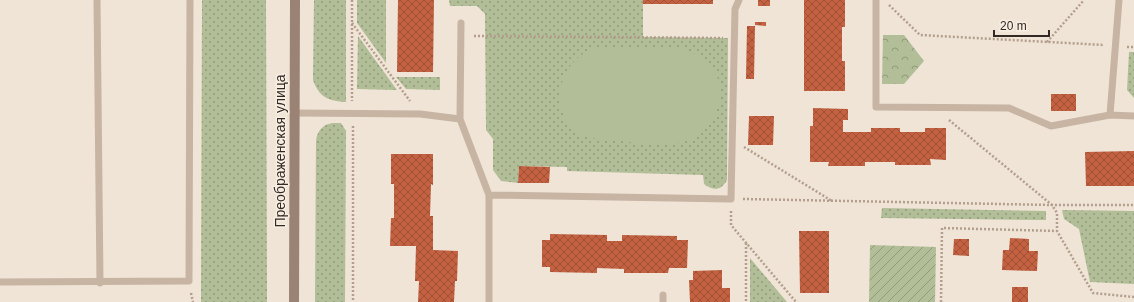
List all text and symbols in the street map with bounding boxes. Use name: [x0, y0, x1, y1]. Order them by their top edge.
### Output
scale bar: [994, 12, 1049, 38]
text: 20 m: [1000, 19, 1027, 33]
street label: Преображенская улица: [272, 74, 288, 228]

